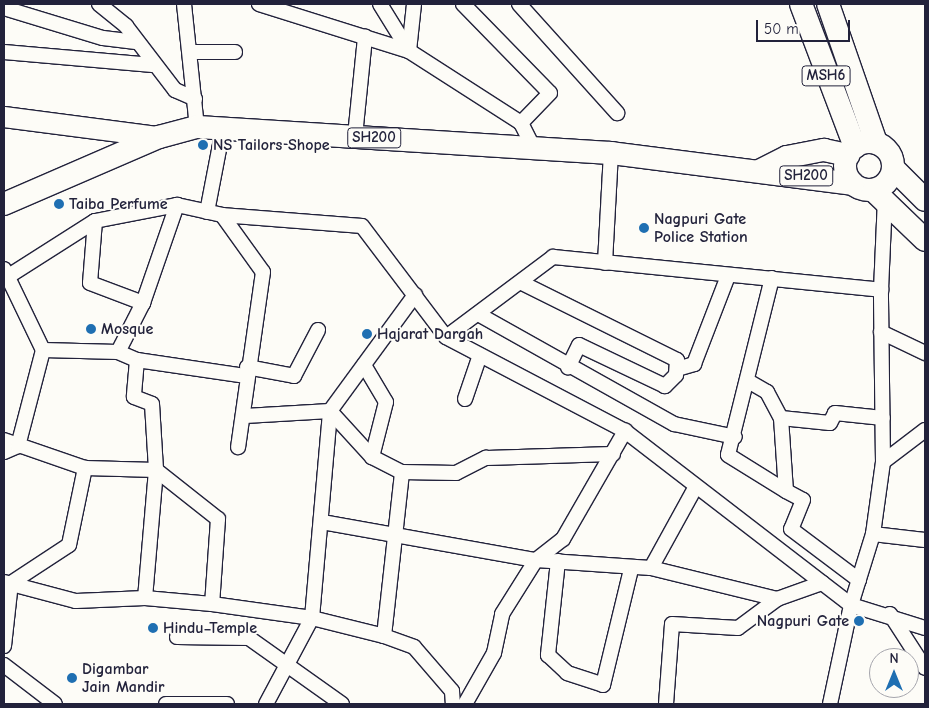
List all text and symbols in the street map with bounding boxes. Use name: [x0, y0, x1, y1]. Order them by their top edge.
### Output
scale bar: [759, 10, 853, 42]
text: 50 m: [764, 20, 799, 38]
road number: MSH6: [801, 64, 851, 88]
road number: SH200: [346, 126, 402, 150]
place label: NS Tailors Shope: [213, 135, 330, 155]
marker: NS Tailors Shope: [197, 139, 209, 151]
road number: SH200: [778, 164, 834, 188]
place label: Taiba Perfume: [69, 194, 168, 214]
marker: Taiba Perfume: [53, 198, 65, 210]
place label: Nagpuri Gate Police Station: [654, 209, 748, 247]
marker: Nagpuri Gate Police Station: [638, 222, 650, 234]
place label: Mosque: [101, 319, 153, 339]
marker: Mosque: [85, 323, 97, 335]
place label: Hajarat Dargah: [377, 324, 483, 344]
marker: Hajarat Dargah: [361, 328, 373, 340]
place label: Nagpuri Gate: [757, 611, 849, 631]
marker: Nagpuri Gate: [853, 615, 865, 627]
place label: Hindu Temple: [163, 618, 257, 638]
marker: Hindu Temple: [147, 622, 159, 634]
north arrow: [869, 648, 919, 698]
text: N: [889, 650, 899, 667]
place label: Digambar Jain Mandir: [82, 659, 164, 697]
marker: Digambar Jain Mandir: [66, 672, 78, 684]

